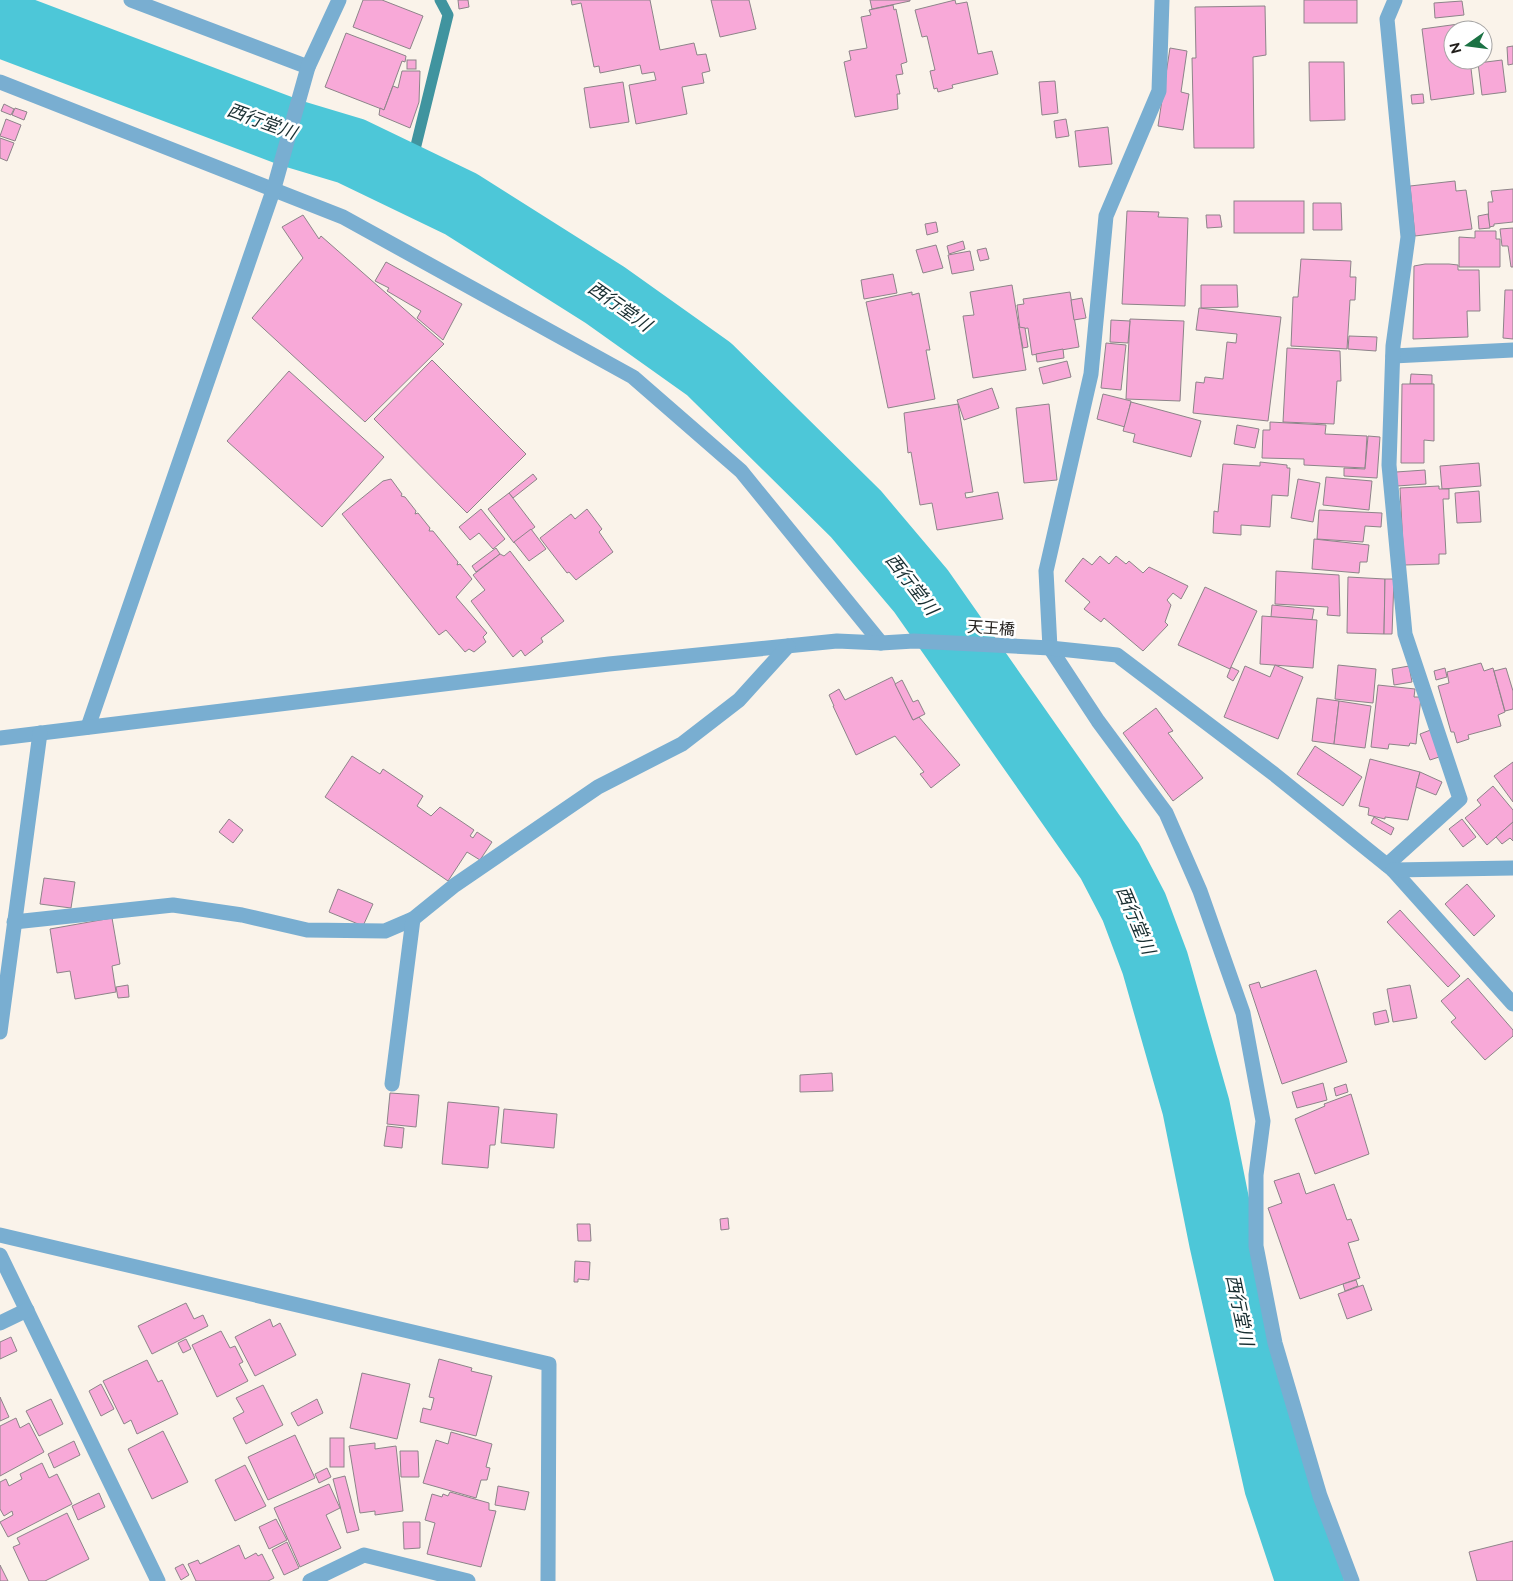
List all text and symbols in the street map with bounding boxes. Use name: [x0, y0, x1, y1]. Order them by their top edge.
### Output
north arrow: [1443, 20, 1493, 70]
text: N: [1446, 41, 1464, 55]
water label: 西行堂川: [225, 99, 301, 144]
water label: 西行堂川: [584, 277, 657, 336]
water label: 西行堂川: [882, 549, 944, 620]
street label: 天王橋: [966, 617, 1016, 639]
water label: 西行堂川: [1112, 883, 1161, 959]
water label: 西行堂川: [1222, 1273, 1258, 1349]

